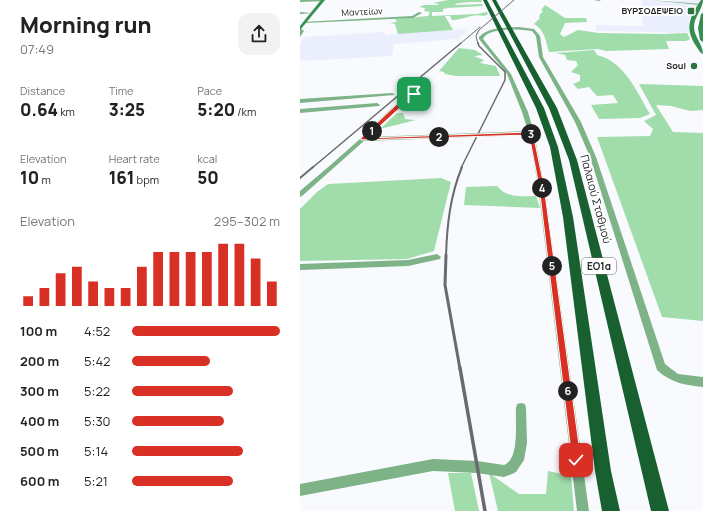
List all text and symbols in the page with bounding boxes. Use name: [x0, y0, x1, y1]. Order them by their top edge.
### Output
street label: Μαντείων: [341, 4, 383, 19]
place label: ΒΥΡΣΟΔΕΨΕΙΟ: [621, 4, 683, 17]
marker: ΒΥΡΣΟΔΕΨΕΙΟ: [686, 6, 696, 16]
text: Morning run: [20, 10, 151, 40]
button: share: [238, 13, 280, 55]
text: 07:49: [20, 40, 54, 58]
place label: Soul: [666, 59, 686, 72]
marker: Soul: [689, 61, 699, 71]
pin: [397, 77, 431, 111]
text: Distance: [20, 83, 65, 98]
text: Time: [109, 83, 134, 98]
text: Pace: [197, 83, 222, 98]
icon: arrive: [403, 83, 425, 105]
text: 0.64: [20, 98, 58, 121]
text: 3:25: [109, 98, 145, 121]
text: 5:20: [197, 98, 235, 121]
text: km: [58, 104, 75, 119]
text: /km: [235, 104, 256, 119]
pin: 1: [362, 121, 382, 141]
text: 1: [370, 123, 374, 138]
pin: 3: [521, 124, 541, 144]
text: 3: [528, 126, 534, 141]
pin: 2: [429, 127, 449, 147]
text: 2: [436, 129, 442, 144]
text: Elevation: [20, 151, 66, 166]
text: Heart rate: [109, 151, 160, 166]
text: kcal: [197, 151, 217, 166]
street label: Παλαιού Σταθμού: [577, 153, 616, 245]
text: 10: [20, 166, 39, 189]
text: 161: [109, 166, 134, 189]
text: 50: [197, 166, 219, 189]
text: m: [39, 172, 51, 187]
text: bpm: [134, 172, 159, 187]
pin: 4: [532, 178, 552, 198]
text: 4: [539, 180, 545, 195]
text: Elevation: [20, 212, 75, 230]
text: 295–302 m: [214, 212, 280, 230]
pin: 5: [542, 256, 562, 276]
text: 5: [549, 258, 555, 273]
road number: ΕΟ1α: [582, 258, 616, 274]
text: 100 m: [20, 322, 57, 340]
text: 4:52: [84, 322, 110, 340]
text: 200 m: [20, 352, 59, 370]
text: 5:42: [84, 352, 110, 370]
pin: 6: [558, 381, 578, 401]
text: 300 m: [20, 382, 59, 400]
text: 5:22: [84, 382, 110, 400]
text: 6: [565, 383, 571, 398]
text: 400 m: [20, 412, 59, 430]
text: 5:30: [84, 412, 111, 430]
text: 500 m: [20, 442, 59, 460]
text: 5:14: [84, 442, 108, 460]
pin: [559, 443, 593, 477]
icon: check: [565, 449, 587, 471]
text: 600 m: [20, 472, 59, 490]
text: 5:21: [84, 472, 108, 490]

